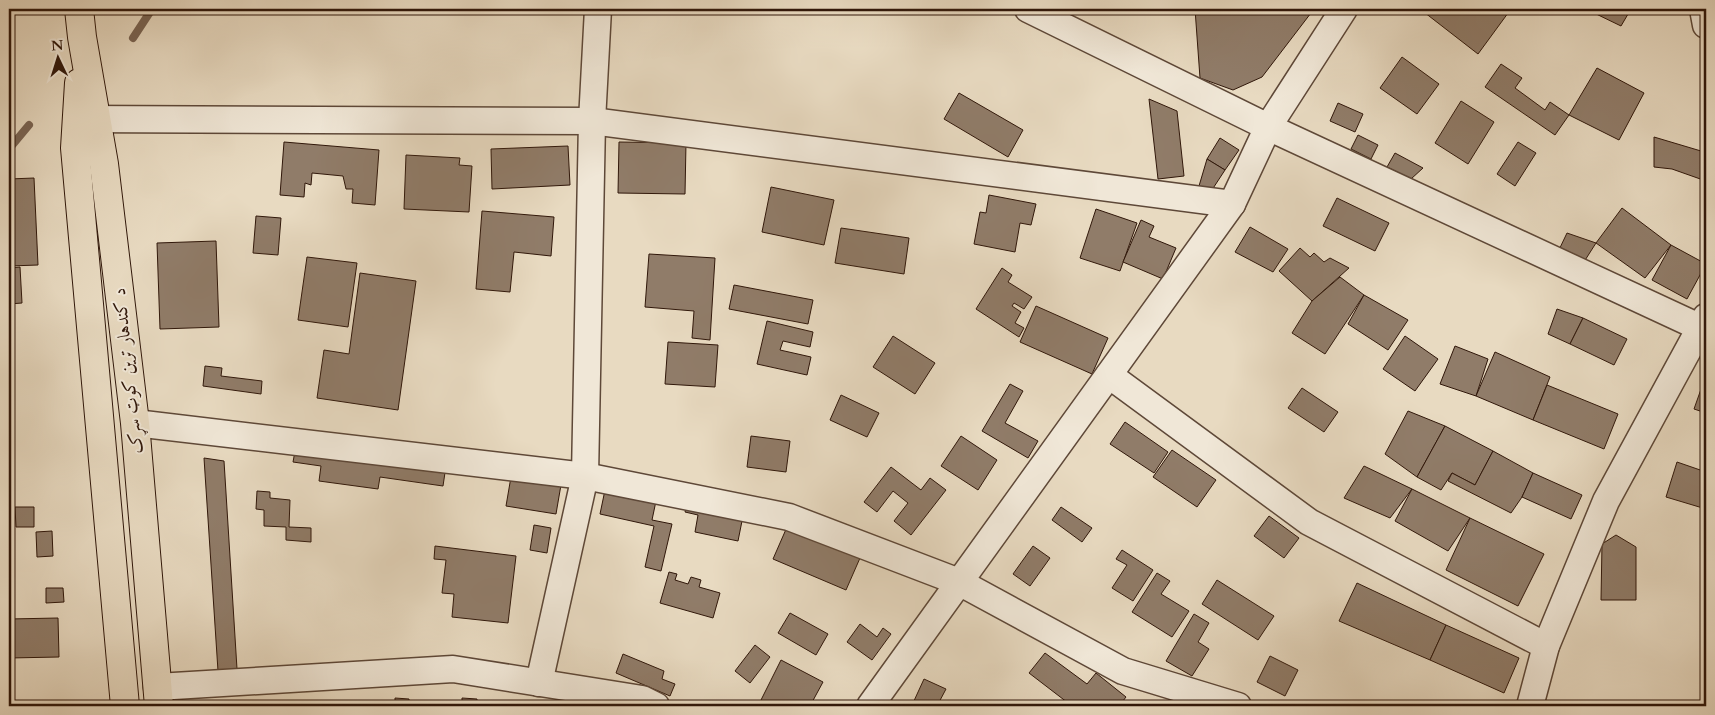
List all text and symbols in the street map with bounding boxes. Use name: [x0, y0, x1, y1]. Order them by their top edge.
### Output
north arrow: [32, 32, 82, 82]
text: N: [50, 36, 64, 55]
street label: د کندهار ترين کوټ سړک: [107, 287, 150, 455]

